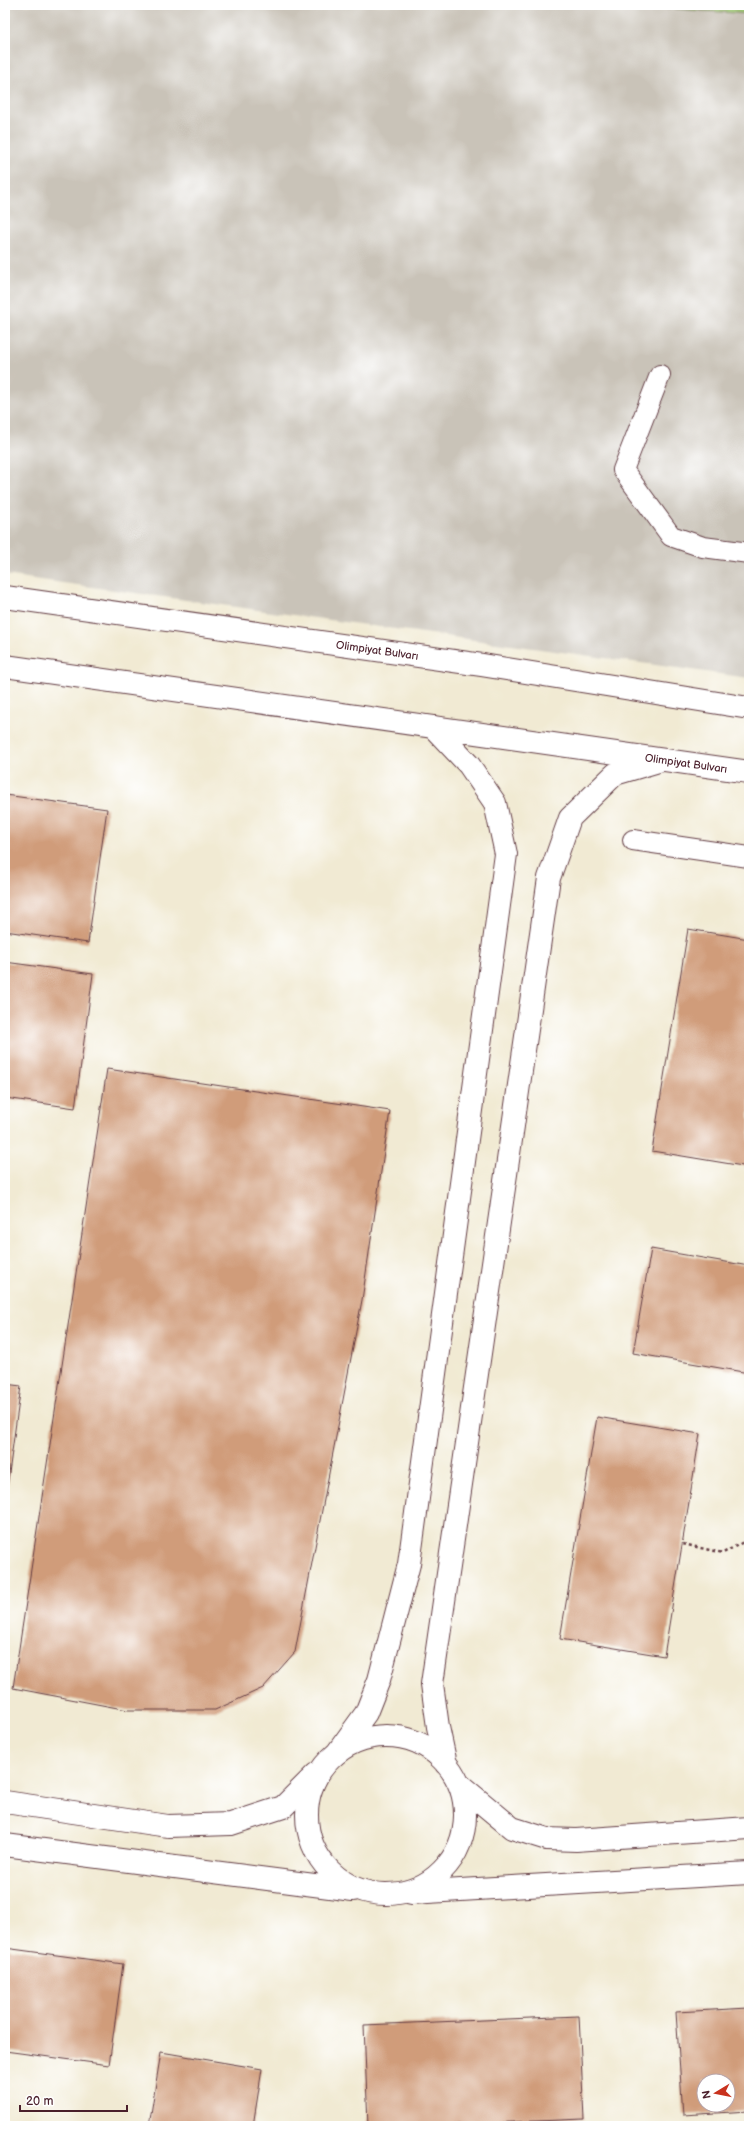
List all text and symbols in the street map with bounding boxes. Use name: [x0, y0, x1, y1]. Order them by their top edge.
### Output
street label: Olimpiyat Bulvarı: [335, 638, 419, 662]
street label: Olimpiyat Bulvarı: [644, 751, 728, 775]
north arrow: [696, 2073, 736, 2113]
scale bar: [20, 2087, 127, 2113]
text: N: [700, 2089, 714, 2100]
text: 20 m: [26, 2094, 53, 2109]

